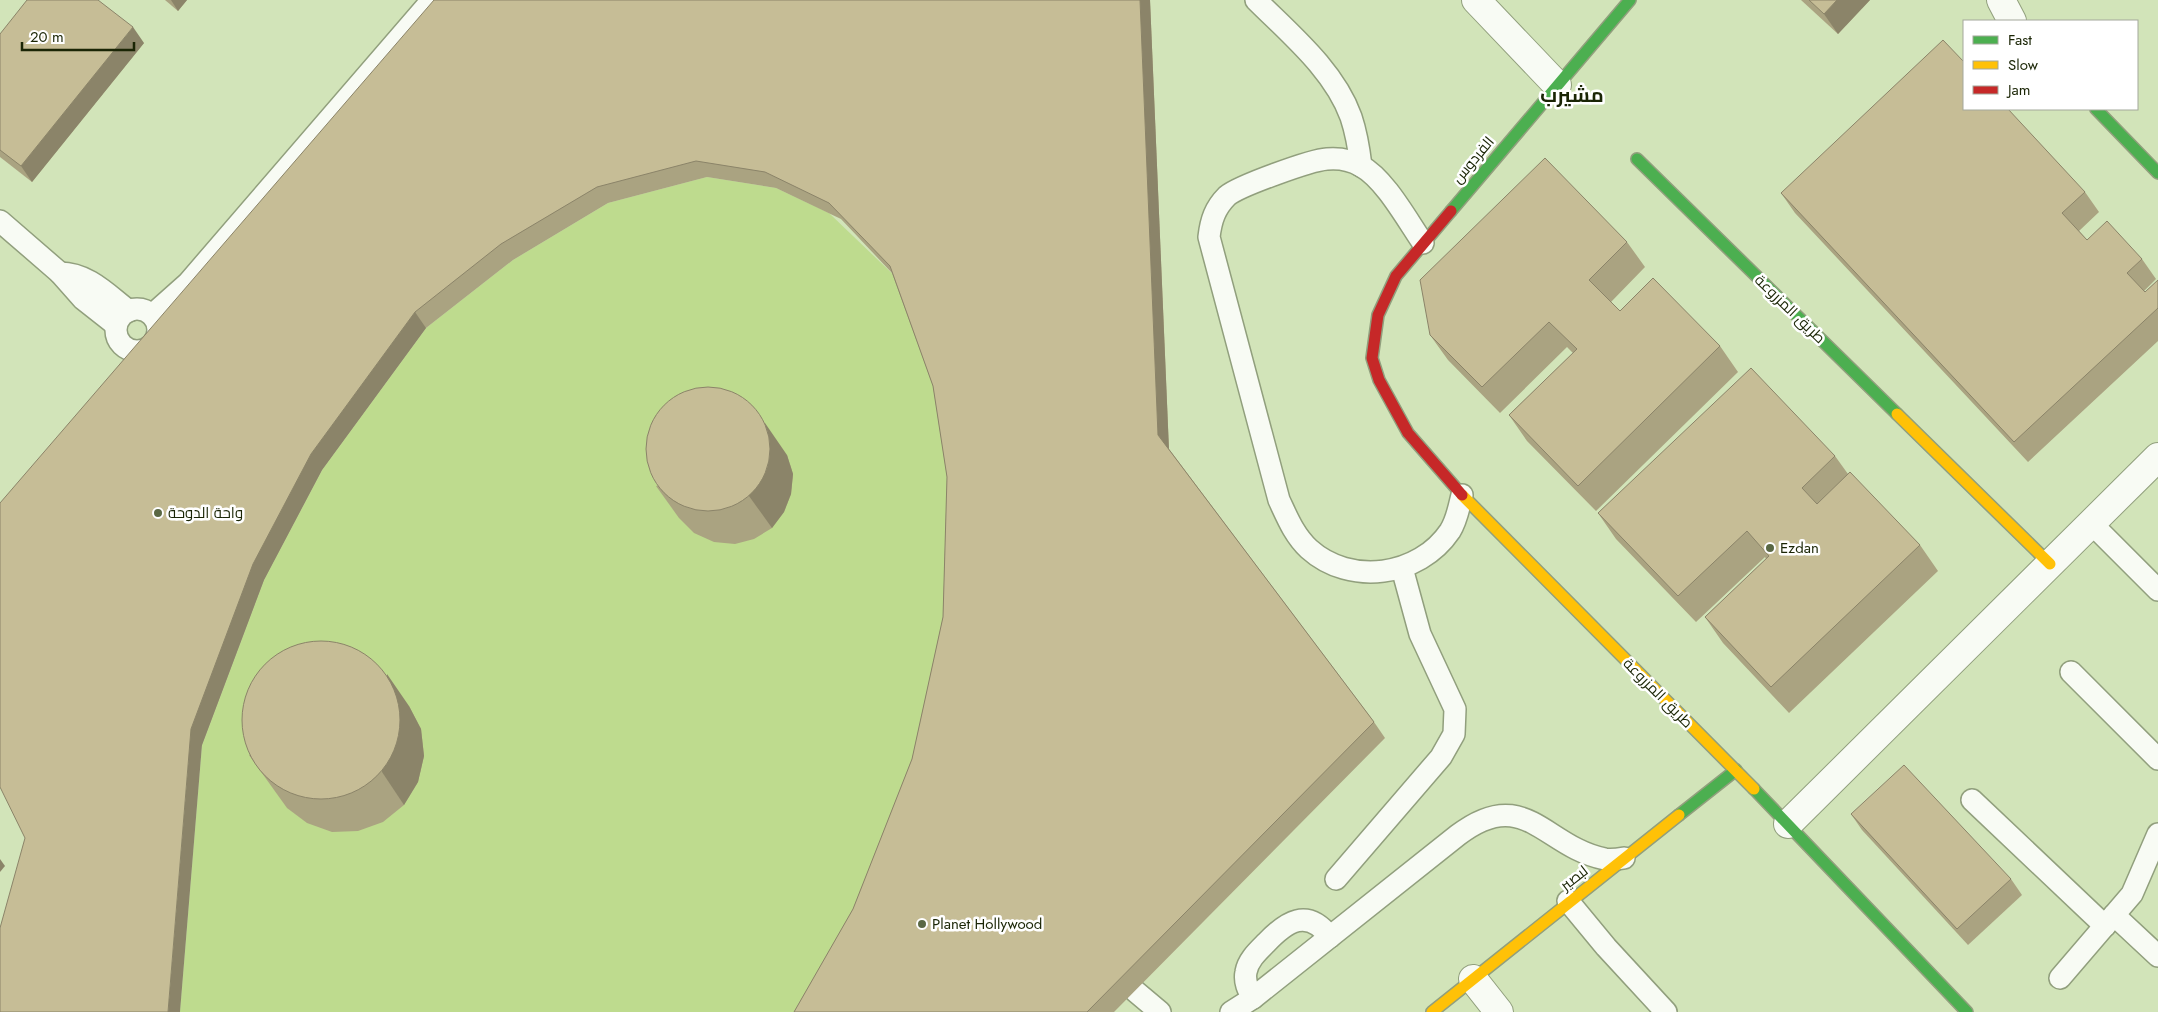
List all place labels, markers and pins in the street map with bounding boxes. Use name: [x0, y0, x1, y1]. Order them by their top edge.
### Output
place label: واحة الدوحة: [168, 502, 243, 524]
marker: واحة الدوحة: [152, 507, 164, 519]
place label: Ezdan: [1780, 537, 1819, 559]
marker: Ezdan: [1764, 542, 1776, 554]
place label: Planet Hollywood: [932, 913, 1042, 935]
marker: Planet Hollywood: [916, 918, 928, 930]

